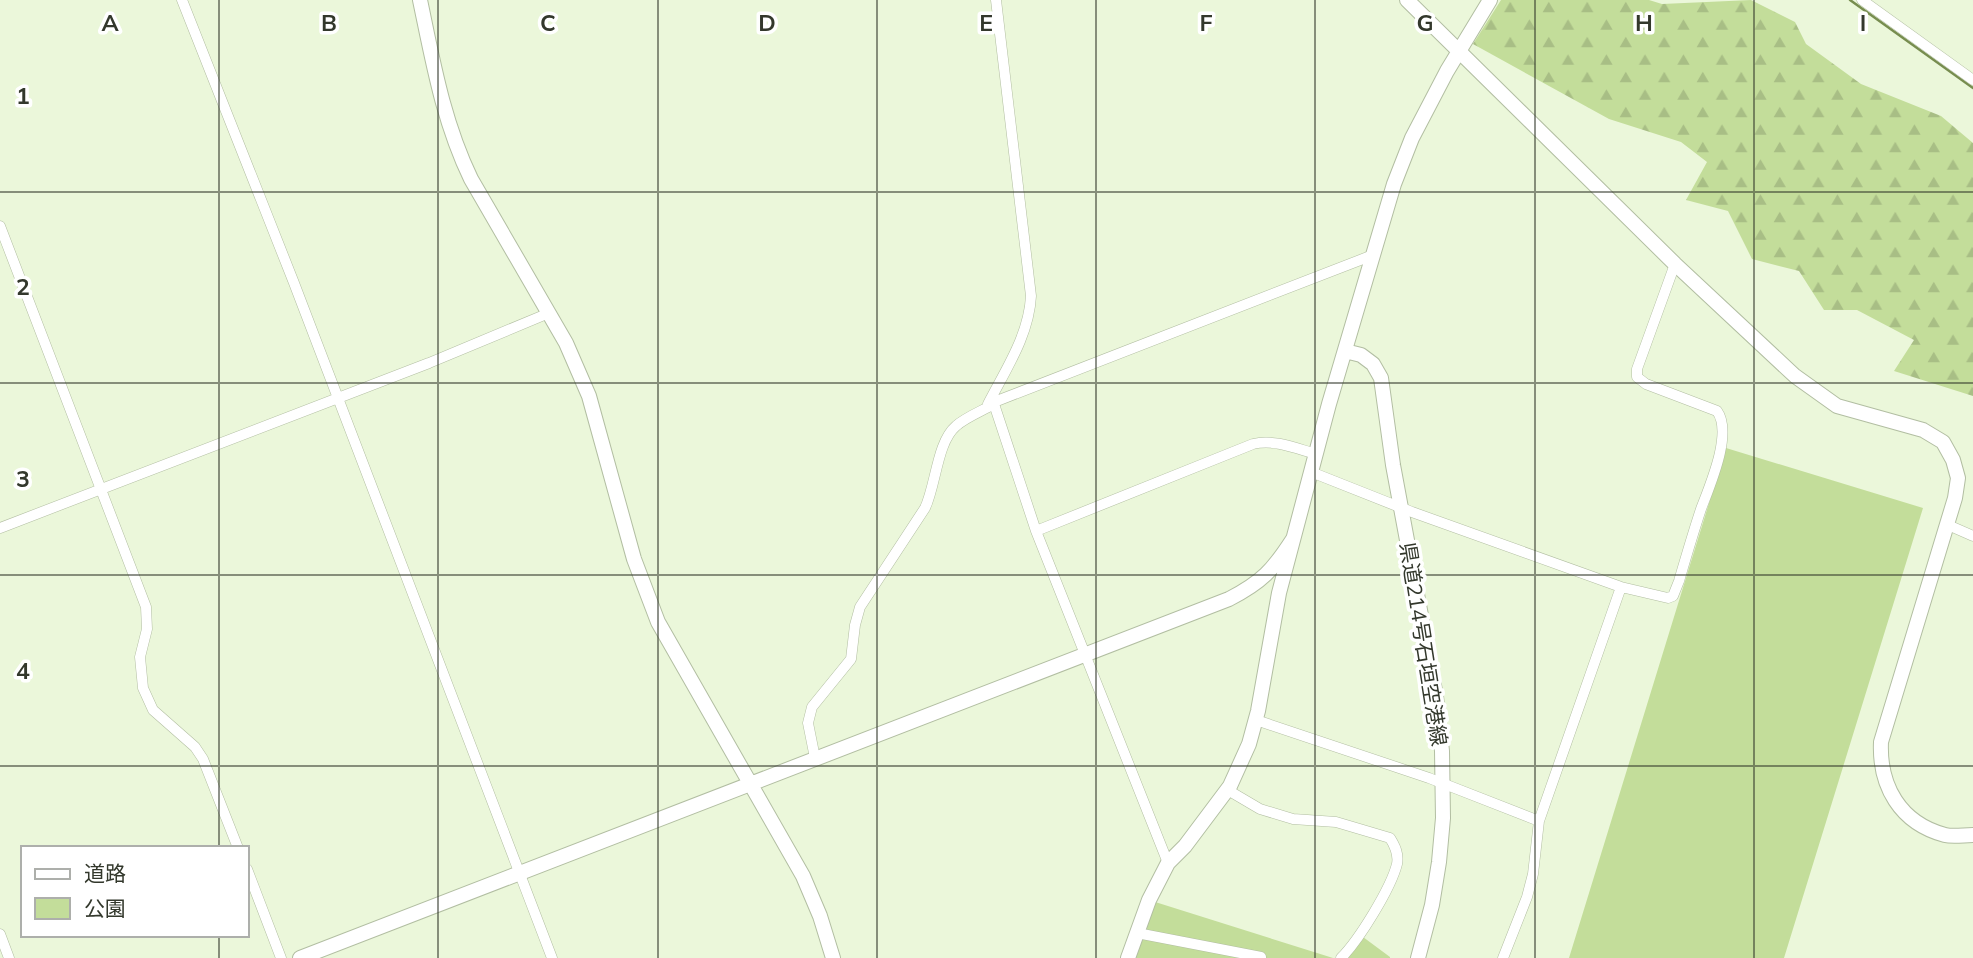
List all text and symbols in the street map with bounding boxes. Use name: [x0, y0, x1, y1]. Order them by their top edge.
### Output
text: A: [101, 8, 119, 37]
text: B: [321, 8, 337, 37]
text: C: [540, 8, 556, 37]
text: D: [758, 8, 776, 37]
text: E: [979, 8, 993, 37]
text: F: [1199, 8, 1213, 37]
text: G: [1416, 8, 1434, 37]
text: H: [1635, 8, 1653, 37]
text: I: [1860, 8, 1866, 37]
text: 1: [16, 81, 30, 110]
text: 2: [16, 272, 30, 301]
text: 3: [16, 464, 30, 493]
street label: 県道214号石垣空港線: [1395, 540, 1453, 748]
text: 4: [16, 656, 30, 685]
legend: [21, 846, 248, 937]
text: 道路: [84, 860, 126, 886]
text: 公園: [84, 895, 126, 921]

